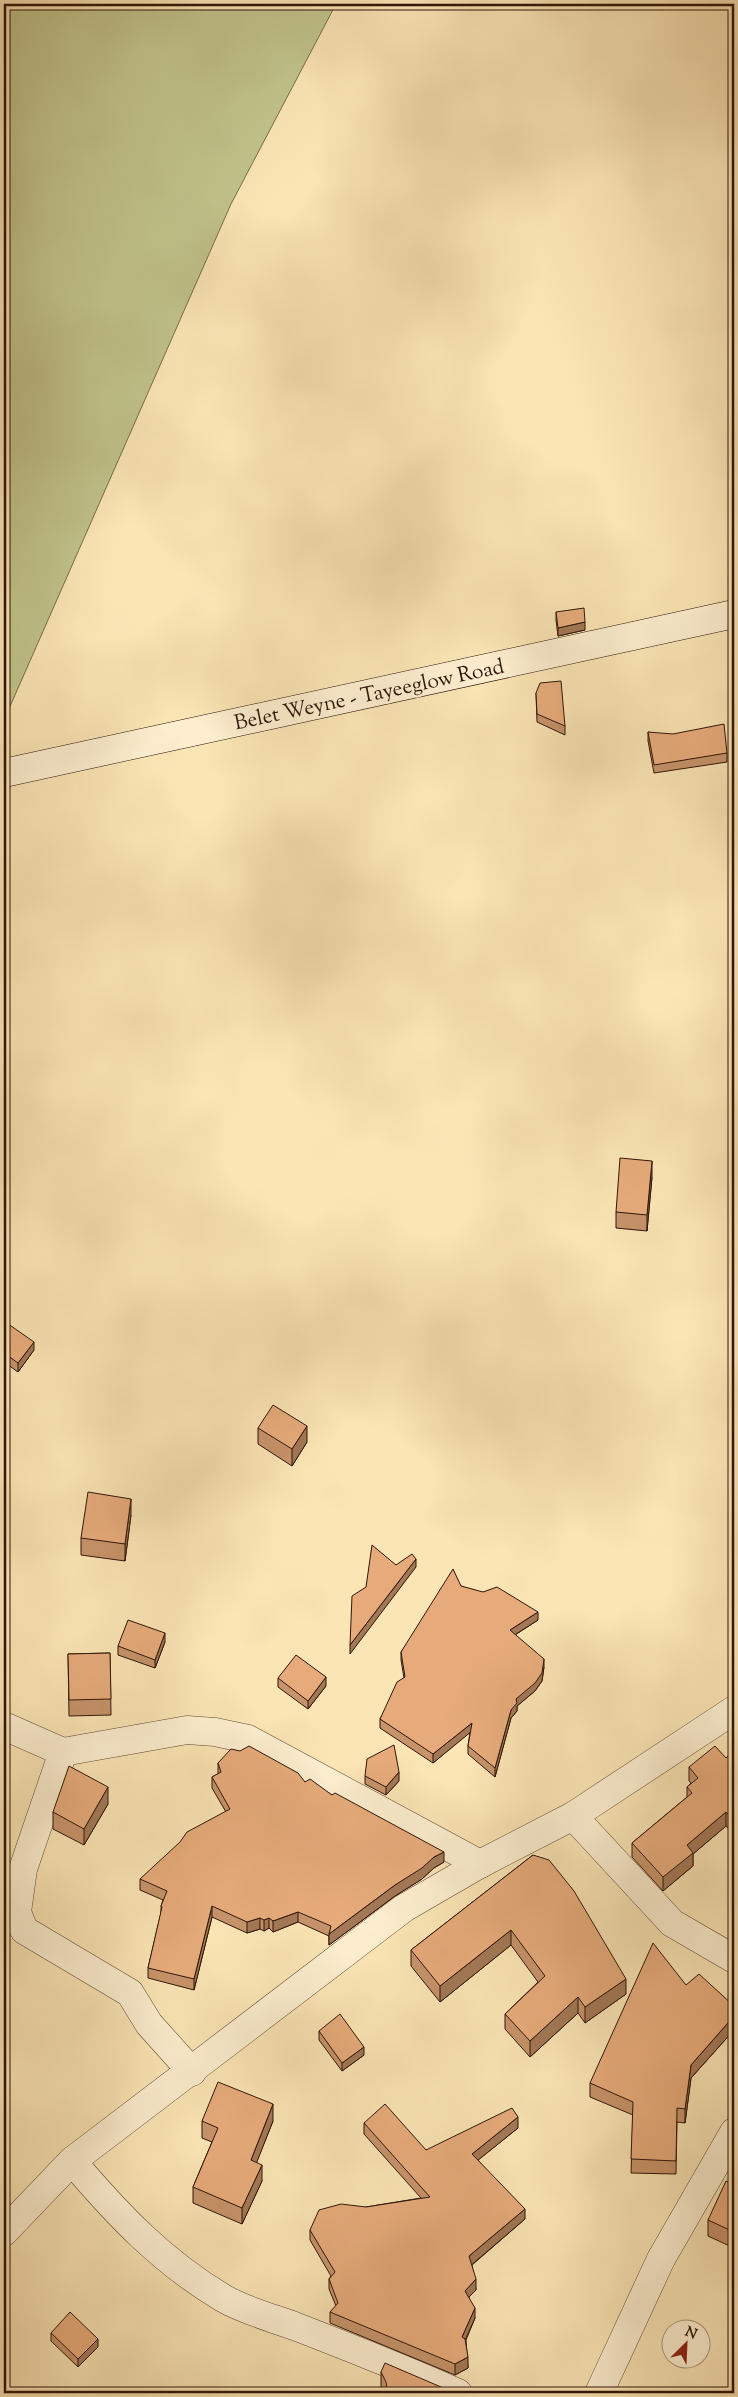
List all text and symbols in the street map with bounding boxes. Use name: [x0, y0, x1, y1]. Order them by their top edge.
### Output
street label: Belet Weyne - Tayeeglow Road: [232, 653, 507, 739]
north arrow: [660, 2320, 710, 2370]
text: N: [681, 2323, 700, 2345]

